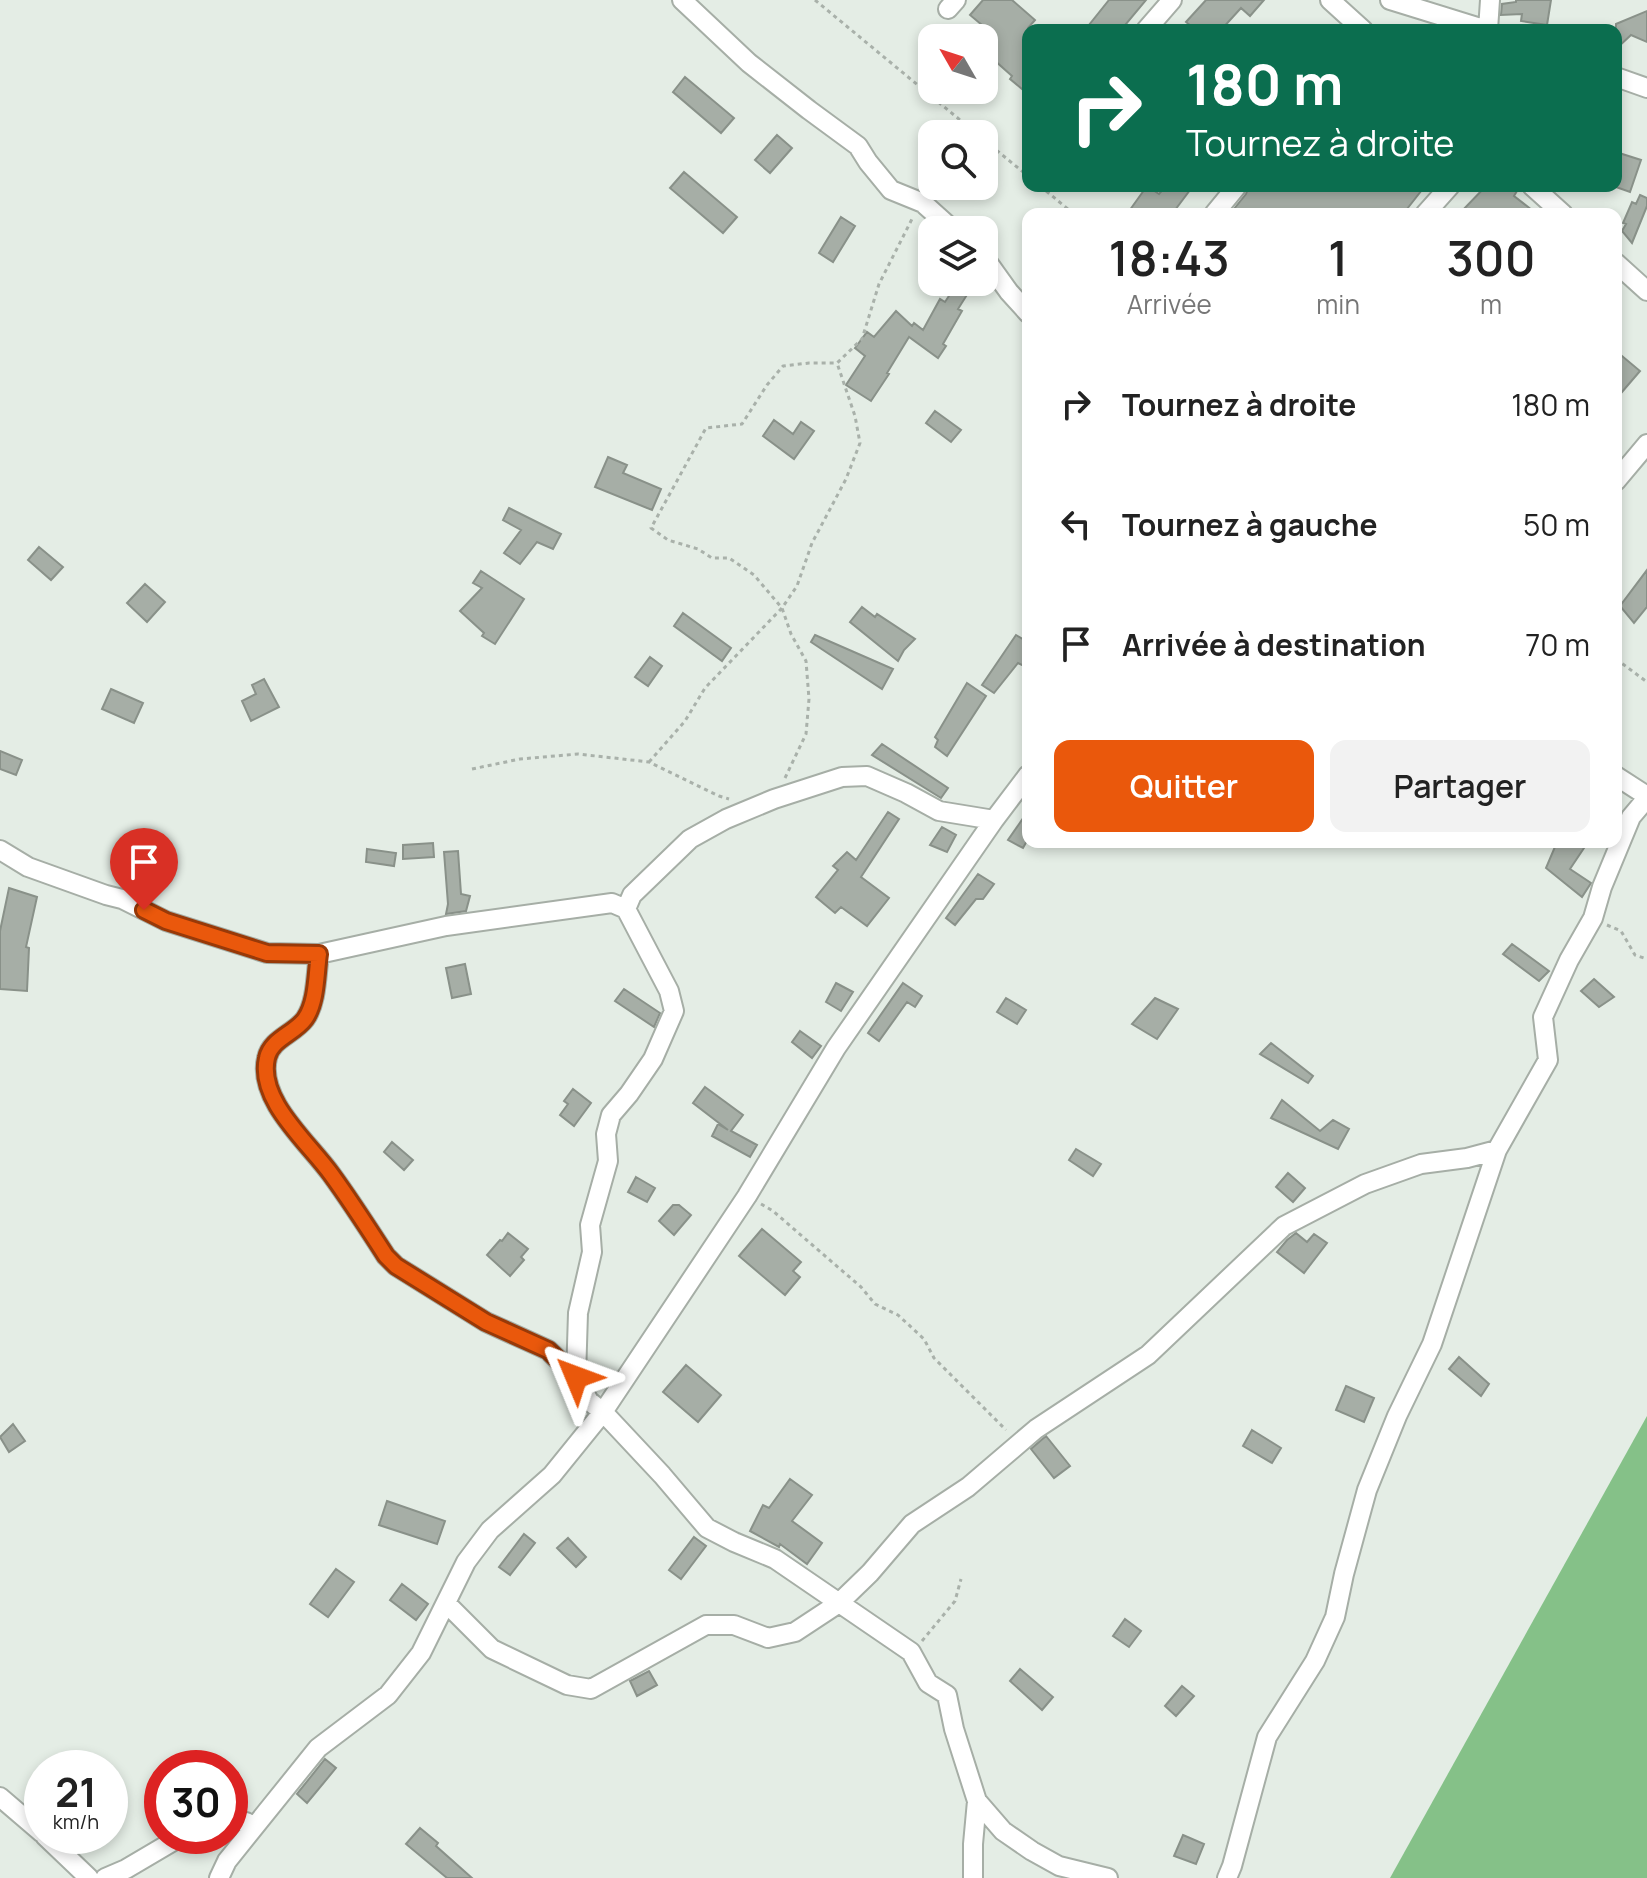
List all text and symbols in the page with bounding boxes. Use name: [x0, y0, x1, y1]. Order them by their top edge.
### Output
north arrow: [918, 24, 998, 104]
map controls: [918, 24, 998, 296]
text: 180 m: [1186, 45, 1343, 122]
icon: right: [1054, 56, 1158, 160]
text: Tournez à droite: [1186, 118, 1454, 167]
button: search: [918, 120, 998, 200]
button: layers: [918, 216, 998, 296]
text: 18:43: [1109, 225, 1230, 290]
text: 1: [1328, 225, 1348, 290]
text: 300: [1446, 225, 1535, 290]
text: Arrivée: [1127, 286, 1212, 322]
text: min: [1316, 286, 1360, 322]
text: m: [1480, 286, 1502, 322]
icon: right: [1054, 382, 1098, 426]
text: Tournez à droite: [1122, 384, 1356, 425]
text: 180 m: [1511, 384, 1590, 425]
icon: left: [1054, 502, 1098, 546]
text: Tournez à gauche: [1122, 504, 1378, 545]
text: 50 m: [1523, 504, 1590, 545]
icon: arrive: [1054, 622, 1098, 666]
text: Arrivée à destination: [1122, 624, 1425, 665]
text: 70 m: [1525, 624, 1590, 665]
button: Quitter: [1054, 740, 1314, 832]
button: Partager: [1330, 740, 1590, 832]
pin: [110, 828, 178, 910]
icon: arrive: [122, 840, 166, 884]
position arrow: [534, 1335, 618, 1419]
speed limit sign: 30: [144, 1750, 248, 1854]
text: 21: [55, 1764, 97, 1819]
text: km/h: [53, 1808, 99, 1835]

